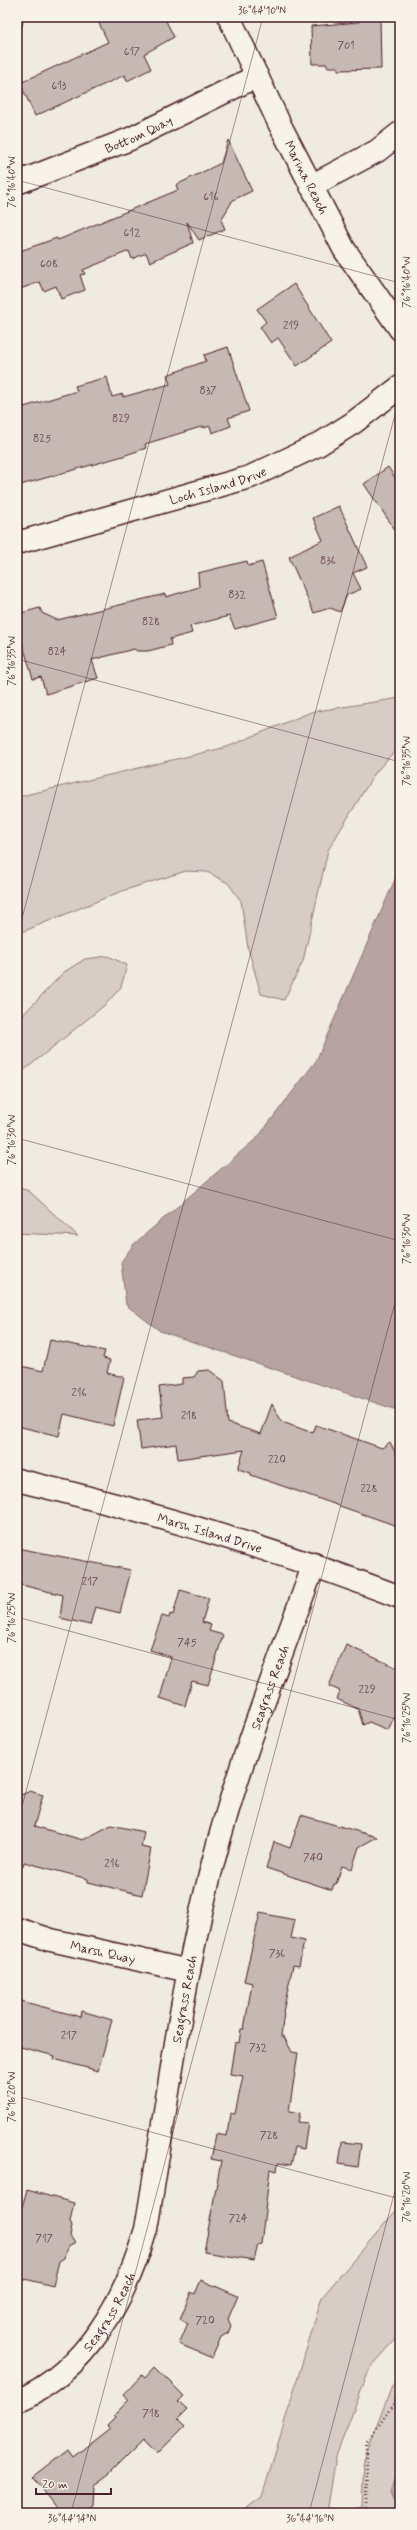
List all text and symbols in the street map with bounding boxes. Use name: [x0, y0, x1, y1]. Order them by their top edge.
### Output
text: 36°44'10"N: [238, 4, 286, 18]
house number: 701: [337, 39, 355, 53]
house number: 617: [124, 45, 140, 59]
house number: 613: [52, 79, 67, 93]
street label: Bottom Quay: [103, 112, 176, 158]
street label: Marina Reach: [279, 138, 332, 218]
text: 76°16'40"W: [5, 156, 19, 208]
house number: 616: [203, 190, 219, 204]
house number: 612: [124, 226, 141, 240]
text: 76°16'40"W: [400, 256, 414, 308]
house number: 608: [40, 257, 58, 271]
house number: 219: [283, 319, 299, 333]
house number: 837: [200, 384, 217, 398]
house number: 829: [112, 412, 130, 426]
house number: 825: [33, 432, 51, 446]
street label: Loch Island Drive: [168, 463, 270, 509]
house number: 836: [320, 554, 336, 568]
house number: 832: [228, 588, 246, 602]
house number: 828: [142, 615, 160, 629]
text: 76°16'35"W: [5, 636, 19, 686]
house number: 824: [48, 645, 67, 659]
text: 76°16'35"W: [400, 736, 414, 786]
text: 76°16'30"W: [5, 1115, 19, 1165]
text: 76°16'30"W: [400, 1214, 414, 1264]
house number: 216: [71, 1386, 87, 1400]
house number: 218: [181, 1409, 197, 1423]
house number: 220: [268, 1453, 286, 1467]
house number: 228: [360, 1482, 378, 1496]
street label: Marsh Island Drive: [155, 1510, 264, 1558]
house number: 217: [82, 1575, 98, 1589]
text: 76°16'25"W: [5, 1593, 19, 1643]
house number: 745: [177, 1636, 197, 1650]
street label: Seagrass Reach: [248, 1643, 294, 1732]
house number: 229: [359, 1683, 376, 1697]
text: 76°16'25"W: [400, 1693, 414, 1743]
house number: 740: [303, 1851, 323, 1865]
house number: 216: [104, 1857, 120, 1871]
street label: Marsh Quay: [68, 1938, 137, 1969]
house number: 736: [269, 1947, 285, 1961]
street label: Seagrass Reach: [169, 1954, 202, 2045]
house number: 217: [61, 2029, 77, 2043]
house number: 732: [249, 2041, 267, 2055]
text: 76°16'20"W: [5, 2072, 19, 2122]
house number: 728: [260, 2129, 278, 2143]
text: 76°16'20"W: [400, 2172, 414, 2222]
house number: 724: [229, 2212, 248, 2226]
house number: 717: [35, 2232, 53, 2246]
street label: Seagrass Reach: [80, 2270, 140, 2356]
house number: 720: [195, 2314, 215, 2328]
house number: 718: [142, 2407, 160, 2421]
scale bar: [36, 2470, 111, 2496]
text: 20 m: [42, 2477, 68, 2493]
text: 36°44'14"N: [48, 2512, 96, 2526]
text: 36°44'16"N: [286, 2512, 334, 2526]

